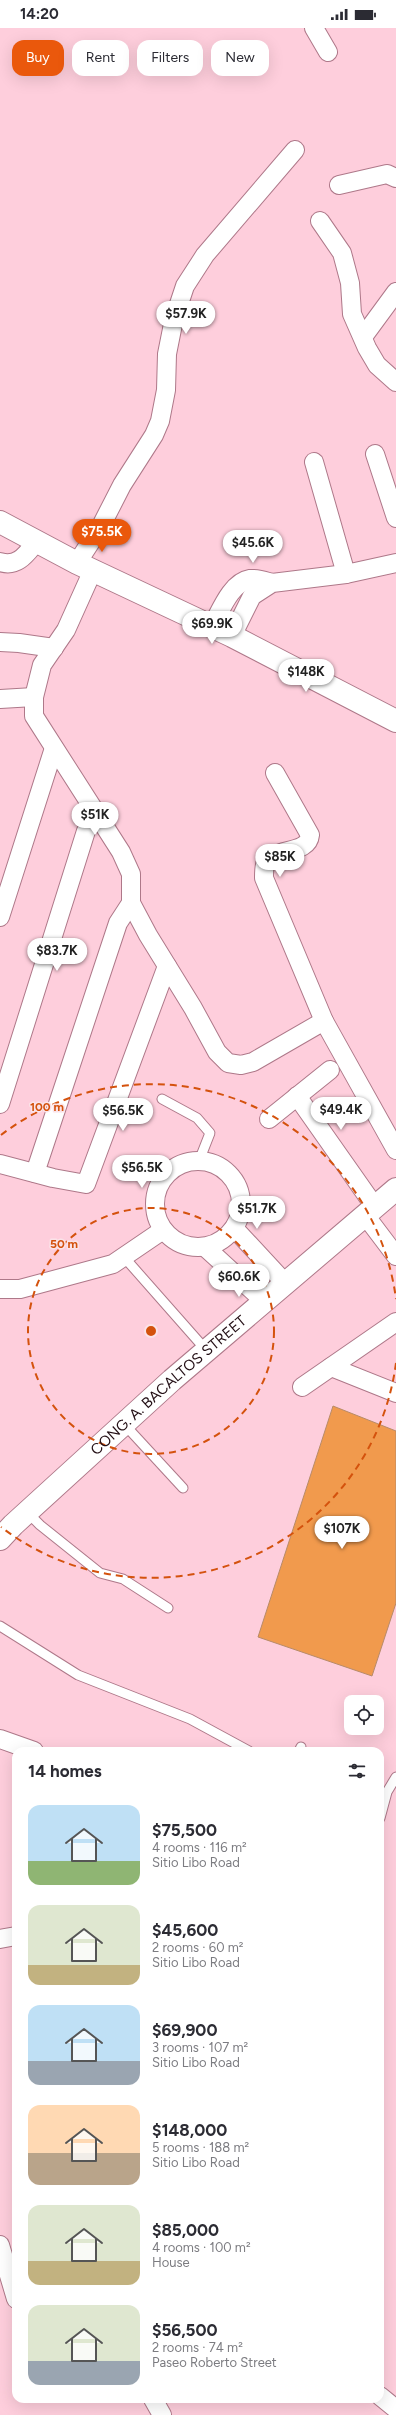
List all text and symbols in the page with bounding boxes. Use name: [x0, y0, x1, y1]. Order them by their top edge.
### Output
text: 14:20: [20, 5, 59, 23]
chip: Buy: [12, 40, 64, 76]
chip: Rent: [72, 40, 129, 76]
chip: Filters: [137, 40, 203, 76]
chip: New: [211, 40, 269, 76]
pin: $57.9K: [153, 301, 219, 335]
text: $57.9K: [165, 306, 207, 321]
pin: $75.5K: [69, 519, 135, 553]
text: $75.5K: [81, 524, 123, 539]
pin: $45.6K: [220, 530, 286, 564]
text: $45.6K: [232, 535, 274, 550]
pin: $69.9K: [179, 611, 245, 645]
text: $69.9K: [191, 616, 233, 631]
pin: $148K: [278, 659, 334, 693]
text: $148K: [287, 664, 325, 679]
pin: $51K: [71, 802, 119, 836]
text: $51K: [81, 807, 109, 822]
pin: $85K: [256, 844, 304, 878]
text: $85K: [264, 849, 296, 864]
pin: $83.7K: [24, 938, 90, 972]
text: $83.7K: [36, 943, 78, 958]
pin: $49.4K: [308, 1097, 374, 1131]
pin: $56.5K: [90, 1098, 156, 1132]
text: 100 m: [30, 1100, 64, 1114]
text: $49.4K: [319, 1102, 363, 1117]
text: $56.5K: [102, 1103, 144, 1118]
pin: $56.5K: [109, 1155, 175, 1189]
text: $56.5K: [121, 1160, 163, 1175]
pin: $51.7K: [224, 1196, 290, 1230]
text: $51.7K: [237, 1201, 277, 1216]
text: 50 m: [50, 1237, 78, 1251]
pin: $60.6K: [206, 1264, 272, 1298]
text: $60.6K: [218, 1269, 260, 1284]
street label: CONG. A. BACALTOS STREET: [87, 1311, 250, 1459]
centre of rings: [144, 1324, 158, 1338]
pin: $107K: [314, 1516, 370, 1550]
text: $107K: [324, 1521, 361, 1536]
map controls: [344, 1695, 384, 1735]
button: locate: [344, 1695, 384, 1735]
icon: filters: [346, 1760, 368, 1782]
text: 14 homes: [28, 1761, 102, 1781]
text: $75,500: [152, 1820, 217, 1840]
icon: home: [60, 1821, 108, 1869]
text: 4 rooms · 116 m²: [152, 1840, 247, 1855]
text: Sitio Libo Road: [152, 1855, 240, 1870]
text: $45,600: [152, 1920, 218, 1940]
icon: home: [60, 1921, 108, 1969]
text: 2 rooms · 60 m²: [152, 1940, 243, 1955]
text: Sitio Libo Road: [152, 1955, 240, 1970]
text: $69,900: [152, 2020, 217, 2040]
icon: home: [60, 2021, 108, 2069]
text: 3 rooms · 107 m²: [152, 2040, 248, 2055]
text: Sitio Libo Road: [152, 2055, 240, 2070]
text: $148,000: [152, 2120, 227, 2140]
icon: home: [60, 2121, 108, 2169]
text: 5 rooms · 188 m²: [152, 2140, 249, 2155]
text: Sitio Libo Road: [152, 2155, 240, 2170]
text: $85,000: [152, 2220, 219, 2240]
icon: home: [60, 2221, 108, 2269]
text: 4 rooms · 100 m²: [152, 2240, 251, 2255]
text: House: [152, 2255, 190, 2270]
text: $56,500: [152, 2320, 217, 2340]
icon: home: [60, 2321, 108, 2369]
text: 2 rooms · 74 m²: [152, 2340, 243, 2355]
text: Paseo Roberto Street: [152, 2355, 277, 2370]

